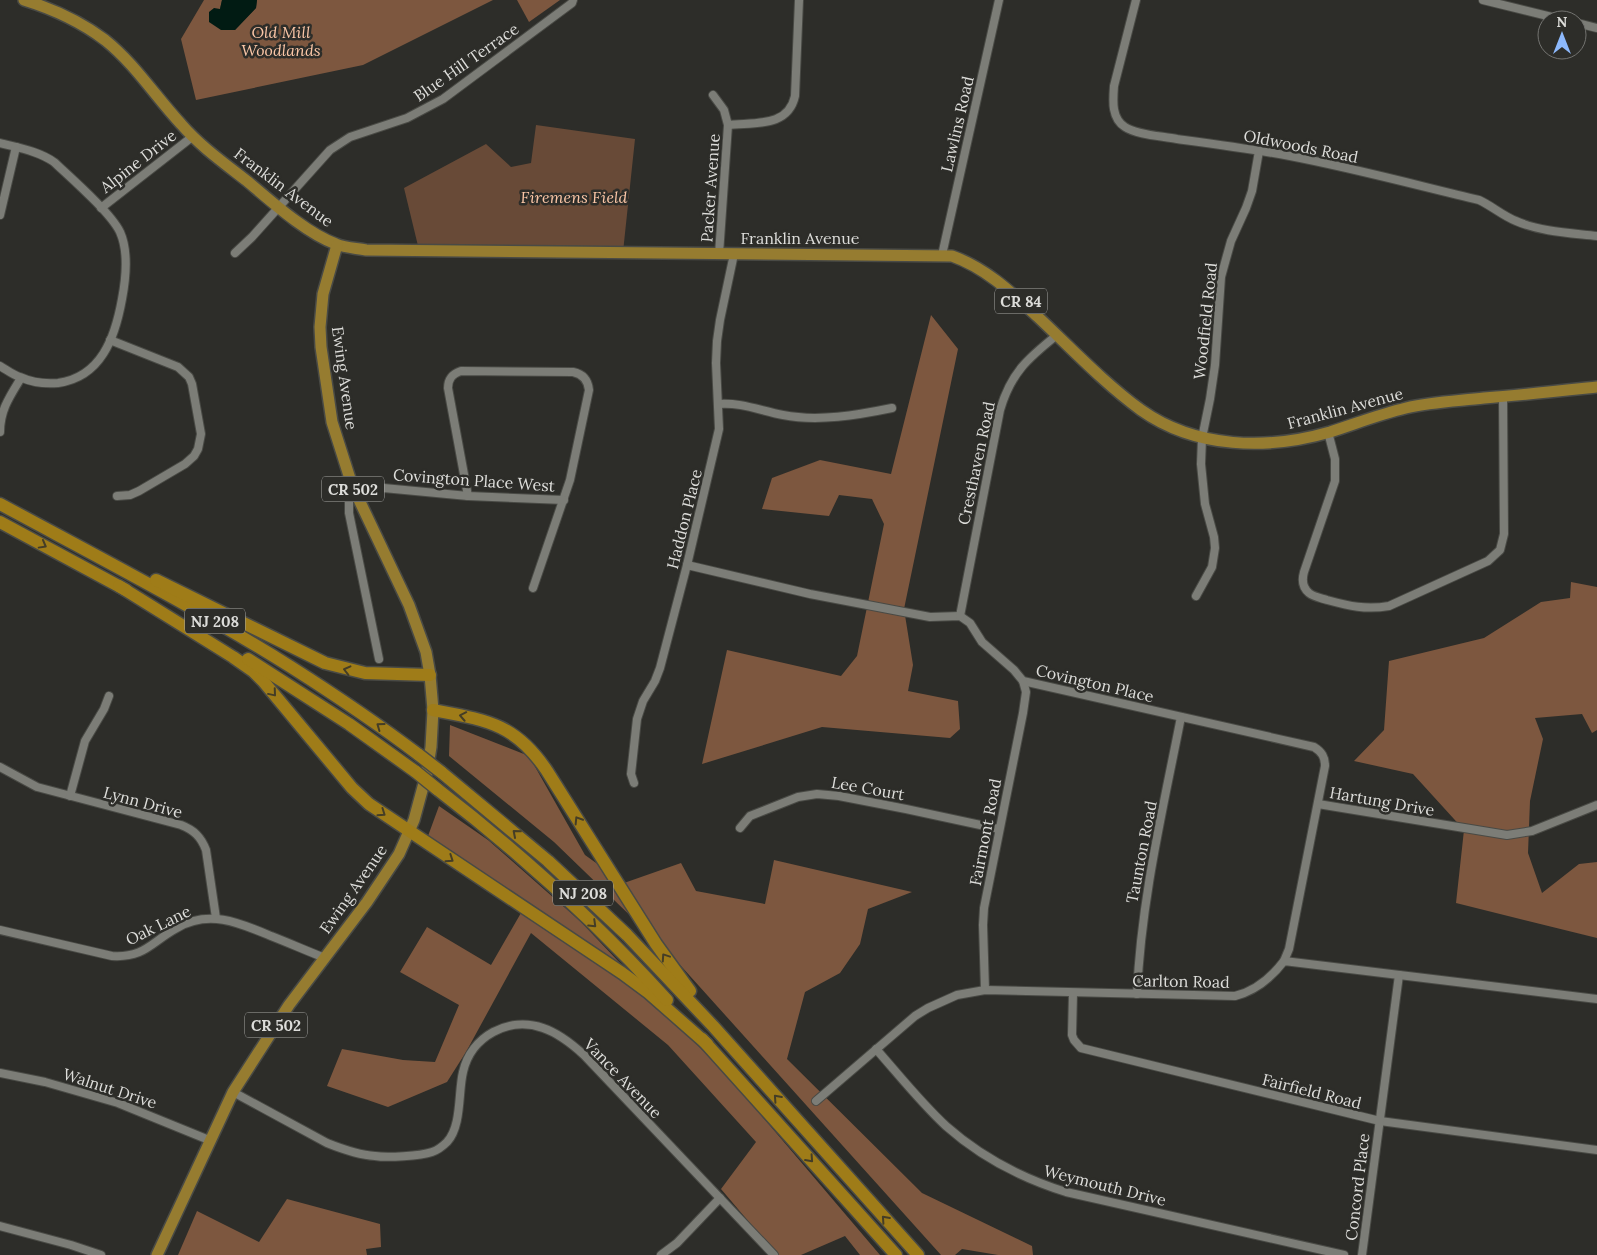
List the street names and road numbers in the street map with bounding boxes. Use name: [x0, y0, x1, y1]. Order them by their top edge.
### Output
street label: Blue Hill Terrace: [410, 18, 523, 106]
street label: Lawlins Road: [936, 74, 978, 174]
street label: Alpine Drive: [95, 125, 180, 198]
street label: Oldwoods Road: [1242, 125, 1360, 167]
street label: Packer Avenue: [696, 133, 724, 243]
street label: Franklin Avenue: [230, 143, 338, 231]
street label: Franklin Avenue: [740, 228, 860, 248]
street label: Woodfield Road: [1189, 261, 1221, 380]
road number: CR 84: [995, 288, 1047, 314]
street label: Ewing Avenue: [328, 325, 362, 431]
street label: Franklin Avenue: [1285, 383, 1405, 433]
street label: Cresthaven Road: [953, 399, 999, 527]
street label: Covington Place West: [392, 464, 556, 496]
street label: Haddon Place: [662, 467, 706, 571]
road number: CR 502: [322, 476, 384, 502]
road number: NJ 208: [185, 608, 245, 634]
street label: Covington Place: [1034, 660, 1156, 706]
street label: Lee Court: [830, 772, 907, 804]
street label: Fairmont Road: [965, 776, 1005, 887]
street label: Lynn Drive: [101, 782, 185, 822]
street label: Hartung Drive: [1328, 782, 1436, 820]
street label: Taunton Road: [1121, 799, 1161, 905]
street label: Ewing Avenue: [315, 840, 391, 937]
road number: NJ 208: [553, 880, 613, 906]
street label: Oak Lane: [122, 901, 194, 949]
street label: Carlton Road: [1132, 970, 1230, 992]
road number: CR 502: [245, 1012, 307, 1038]
street label: Vance Avenue: [579, 1033, 666, 1122]
street label: Walnut Drive: [61, 1063, 160, 1113]
street label: Fairfield Road: [1260, 1069, 1364, 1113]
street label: Concord Place: [1340, 1132, 1374, 1242]
street label: Weymouth Drive: [1042, 1160, 1169, 1210]

